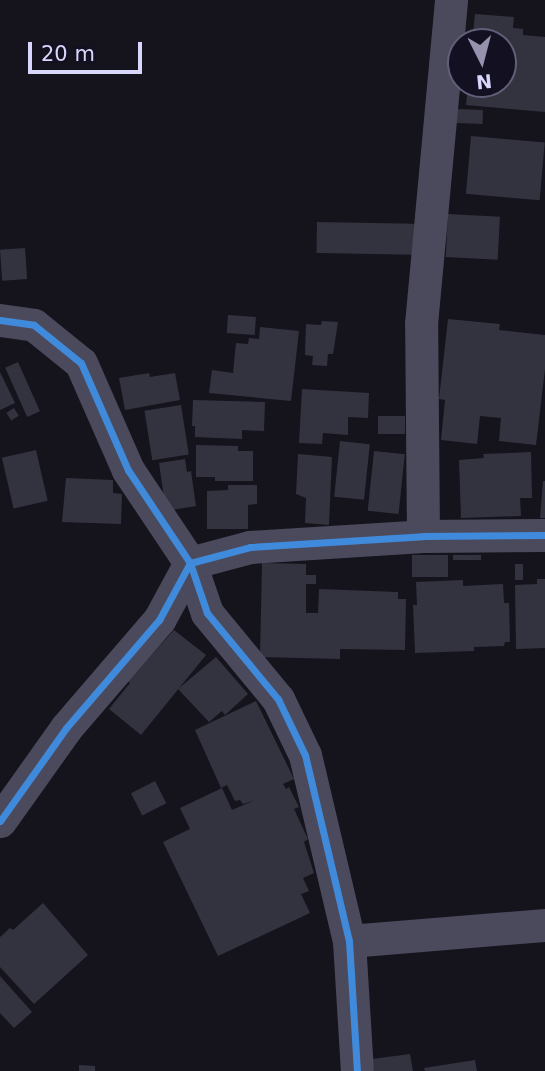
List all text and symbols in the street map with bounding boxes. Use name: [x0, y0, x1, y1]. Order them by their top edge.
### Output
scale bar: [32, 28, 145, 72]
north arrow: [447, 28, 517, 98]
text: 20 m: [41, 42, 95, 66]
text: N: [475, 70, 493, 94]

